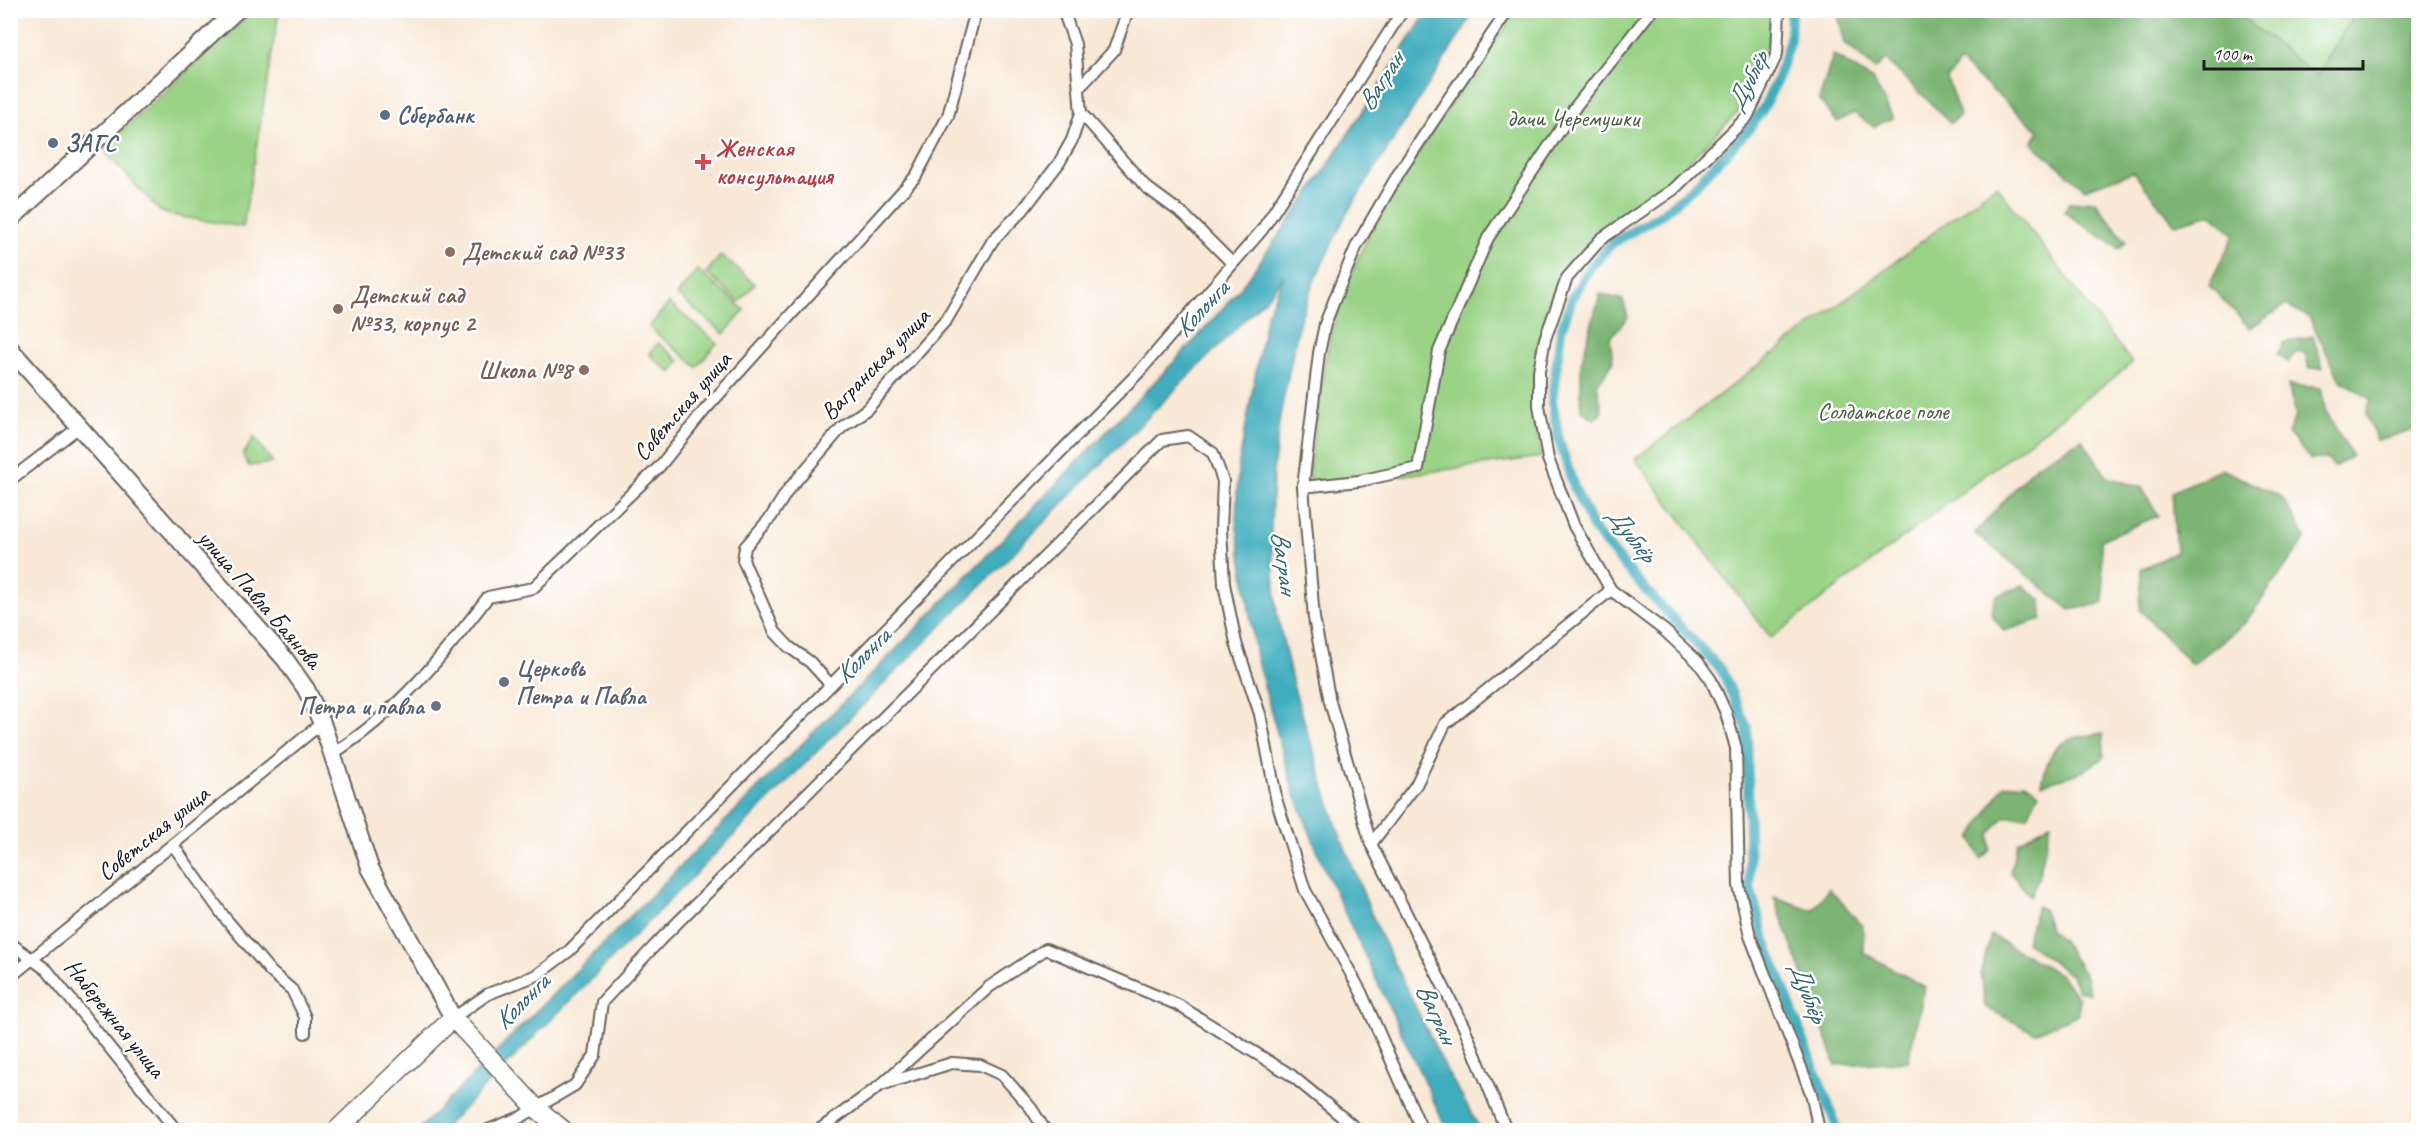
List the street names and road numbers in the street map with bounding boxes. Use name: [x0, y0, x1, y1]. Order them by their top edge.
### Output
street label: Вагранская улица: [814, 300, 937, 426]
street label: Советская улица: [626, 344, 739, 467]
street label: улица Павла Баянова: [190, 522, 330, 676]
street label: Советская улица: [91, 778, 216, 887]
street label: Набережная улица: [58, 953, 173, 1084]

